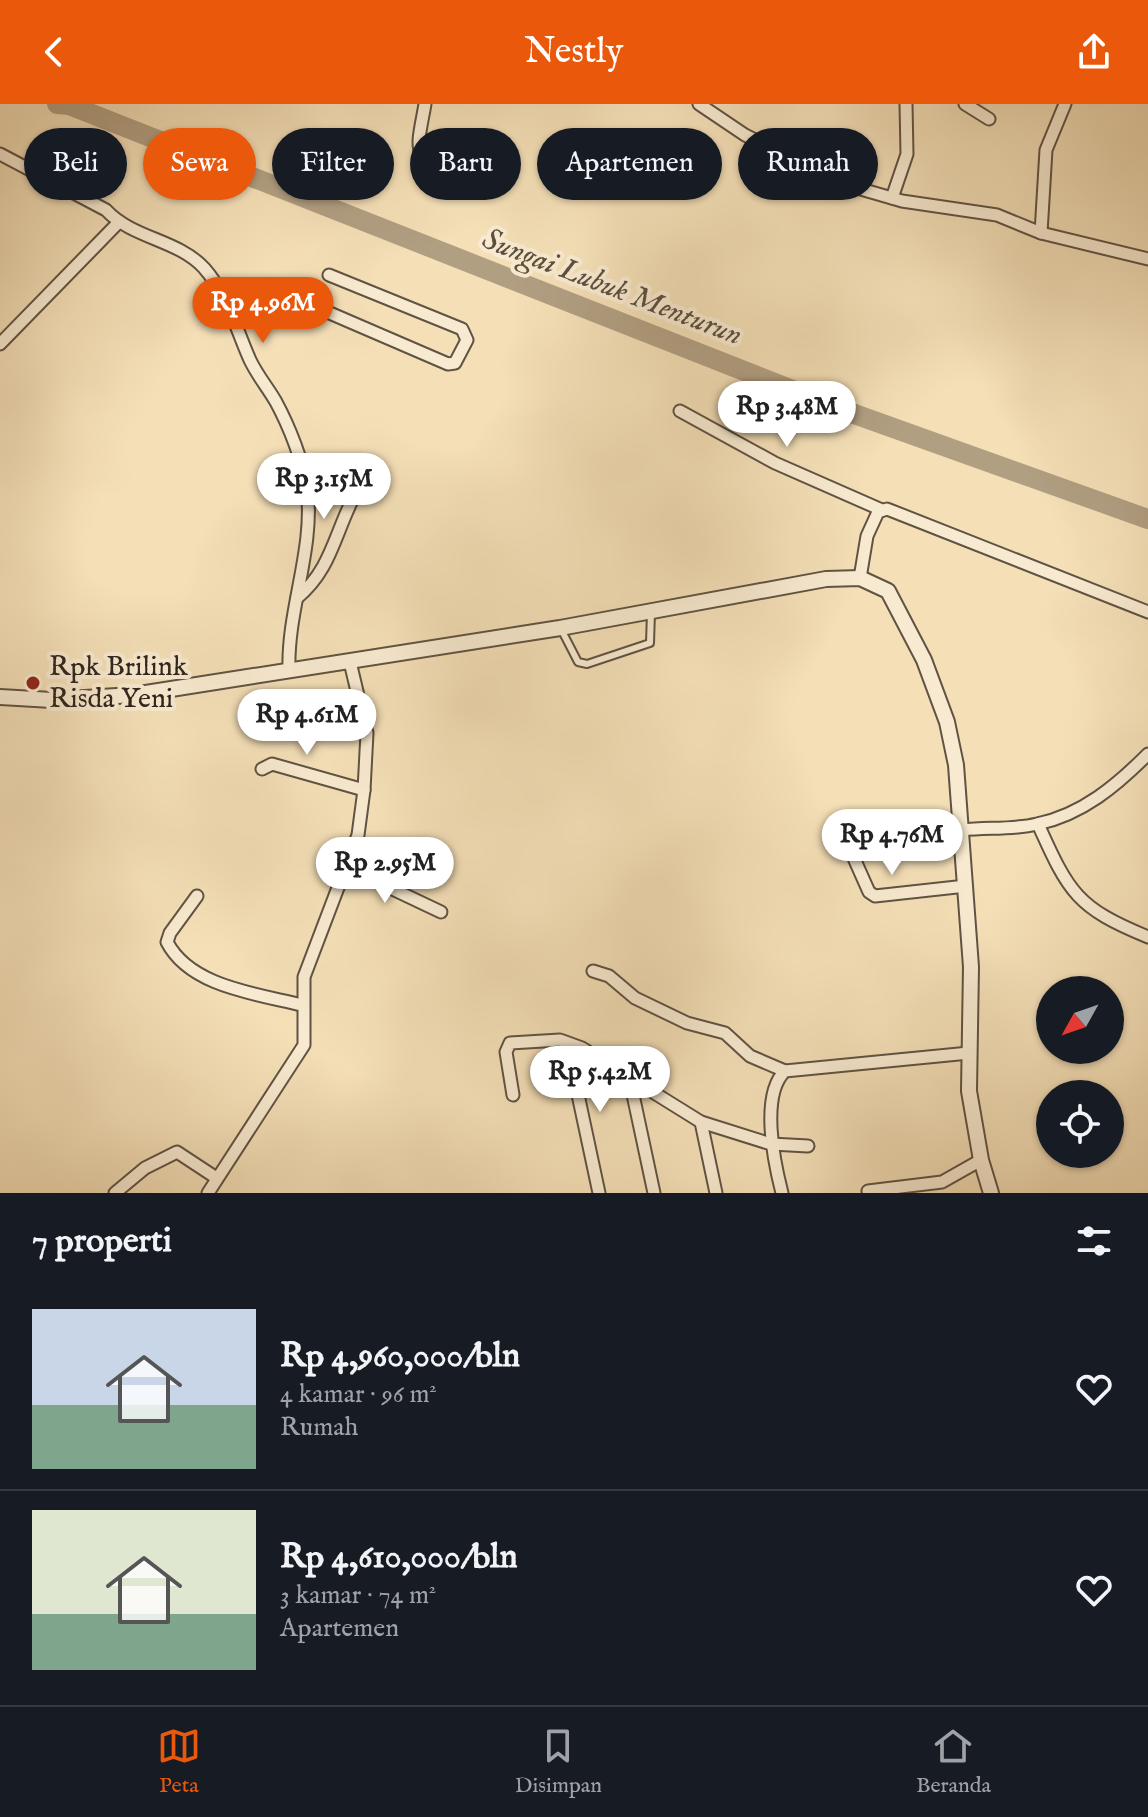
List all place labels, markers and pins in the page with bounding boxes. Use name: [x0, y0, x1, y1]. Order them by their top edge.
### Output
pin: Rp 4.96M: [180, 277, 346, 345]
pin: Rp 3.48M: [704, 381, 870, 449]
pin: Rp 3.15M: [241, 453, 407, 521]
place label: Rpk Brilink Risda Yeni: [49, 650, 189, 717]
marker: Rpk Brilink Risda Yeni: [24, 674, 42, 692]
pin: Rp 4.61M: [224, 689, 390, 757]
pin: Rp 4.76M: [809, 809, 975, 877]
pin: Rp 2.95M: [302, 837, 468, 905]
pin: Rp 5.42M: [517, 1046, 683, 1114]

